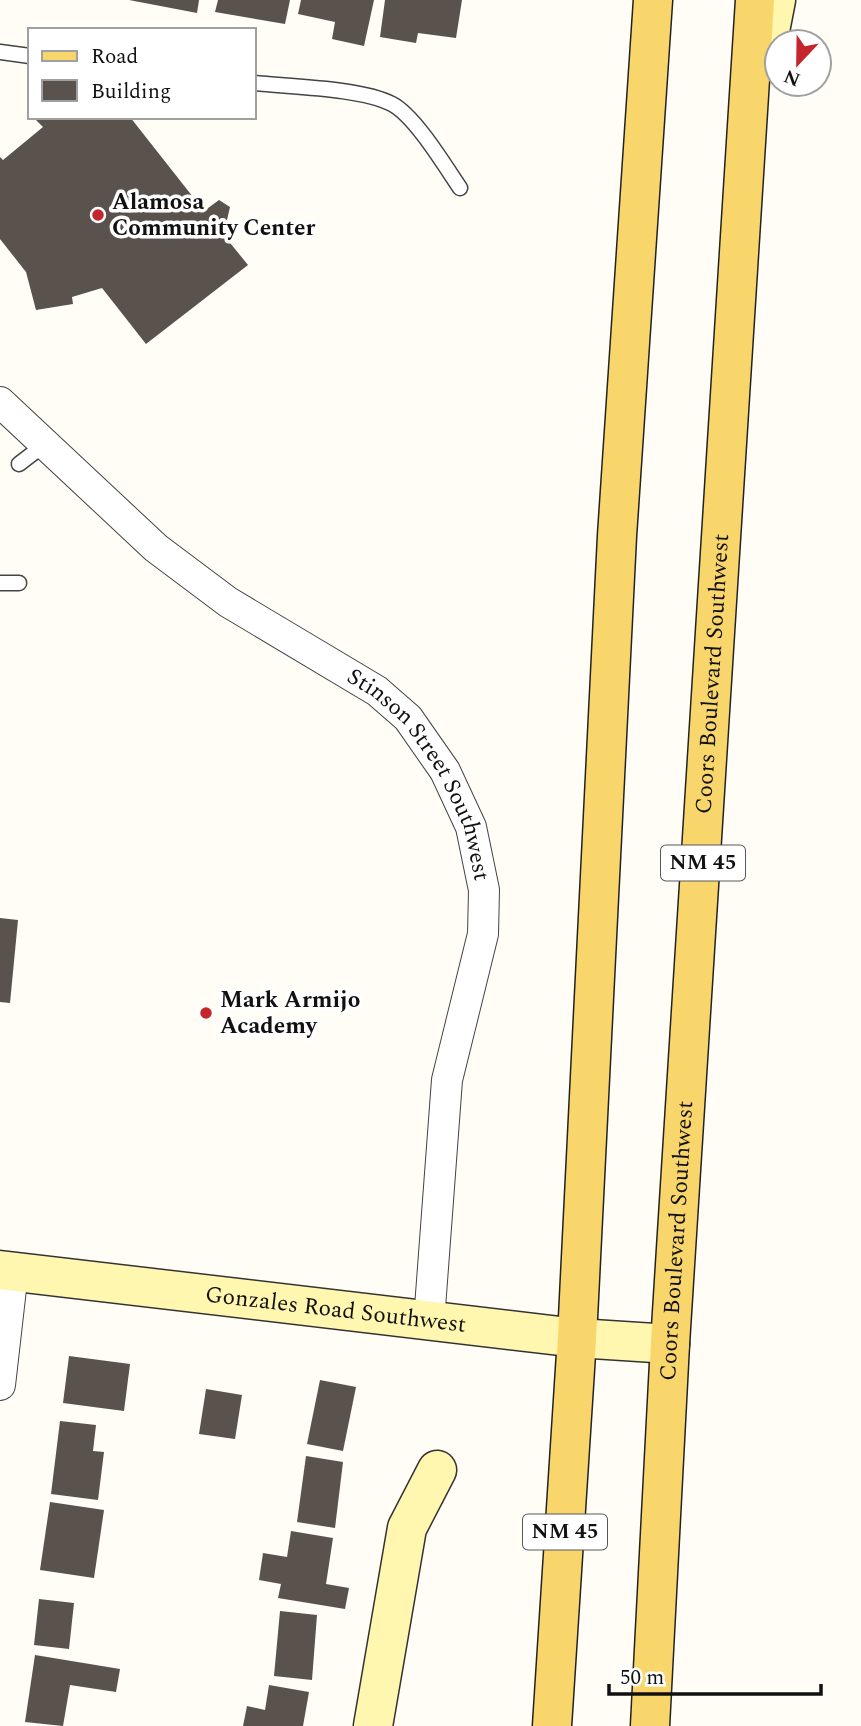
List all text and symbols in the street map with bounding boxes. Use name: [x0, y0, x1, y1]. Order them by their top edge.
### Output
legend: [28, 28, 256, 119]
north arrow: [763, 28, 833, 98]
text: Road: [91, 41, 138, 73]
text: N: [780, 61, 805, 94]
text: Building: [91, 76, 171, 108]
place label: Alamosa Community Center: [112, 185, 315, 246]
marker: Alamosa Community Center: [90, 207, 106, 223]
street label: Coors Boulevard Southwest: [686, 533, 739, 815]
street label: Stinson Street Southwest: [340, 659, 499, 884]
road number: NM 45: [661, 846, 745, 880]
place label: Mark Armijo Academy: [220, 983, 360, 1044]
marker: Mark Armijo Academy: [198, 1005, 214, 1021]
street label: Coors Boulevard Southwest: [651, 1099, 703, 1382]
street label: Gonzales Road Southwest: [203, 1277, 468, 1342]
road number: NM 45: [523, 1514, 607, 1550]
scale bar: [609, 1652, 821, 1696]
text: 50 m: [620, 1662, 664, 1694]

